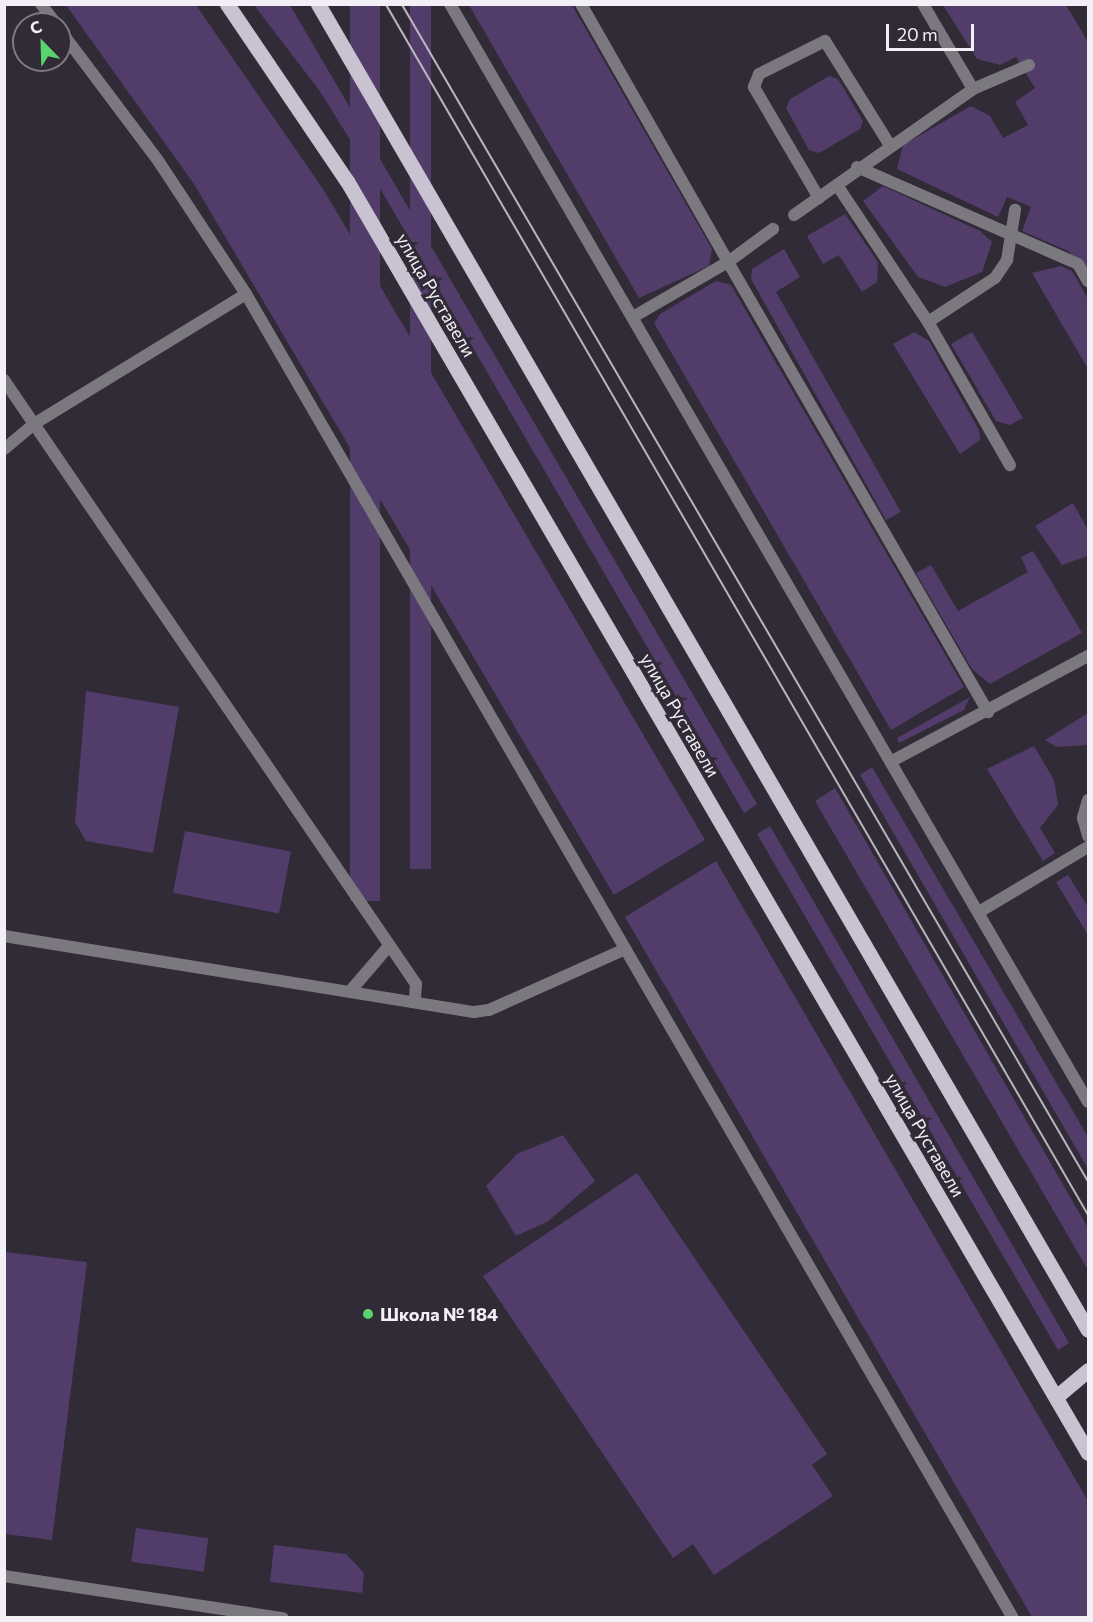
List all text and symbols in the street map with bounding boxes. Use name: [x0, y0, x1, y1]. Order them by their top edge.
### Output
north arrow: [12, 12, 72, 72]
scale bar: [889, 12, 978, 50]
text: С: [27, 16, 44, 38]
text: 20 m: [897, 23, 938, 45]
street label: улица Руставели: [392, 229, 480, 361]
street label: улица Руставели: [636, 649, 724, 781]
street label: улица Руставели: [881, 1069, 969, 1201]
place label: Школа № 184: [380, 1303, 498, 1325]
marker: Школа № 184: [361, 1307, 375, 1321]

